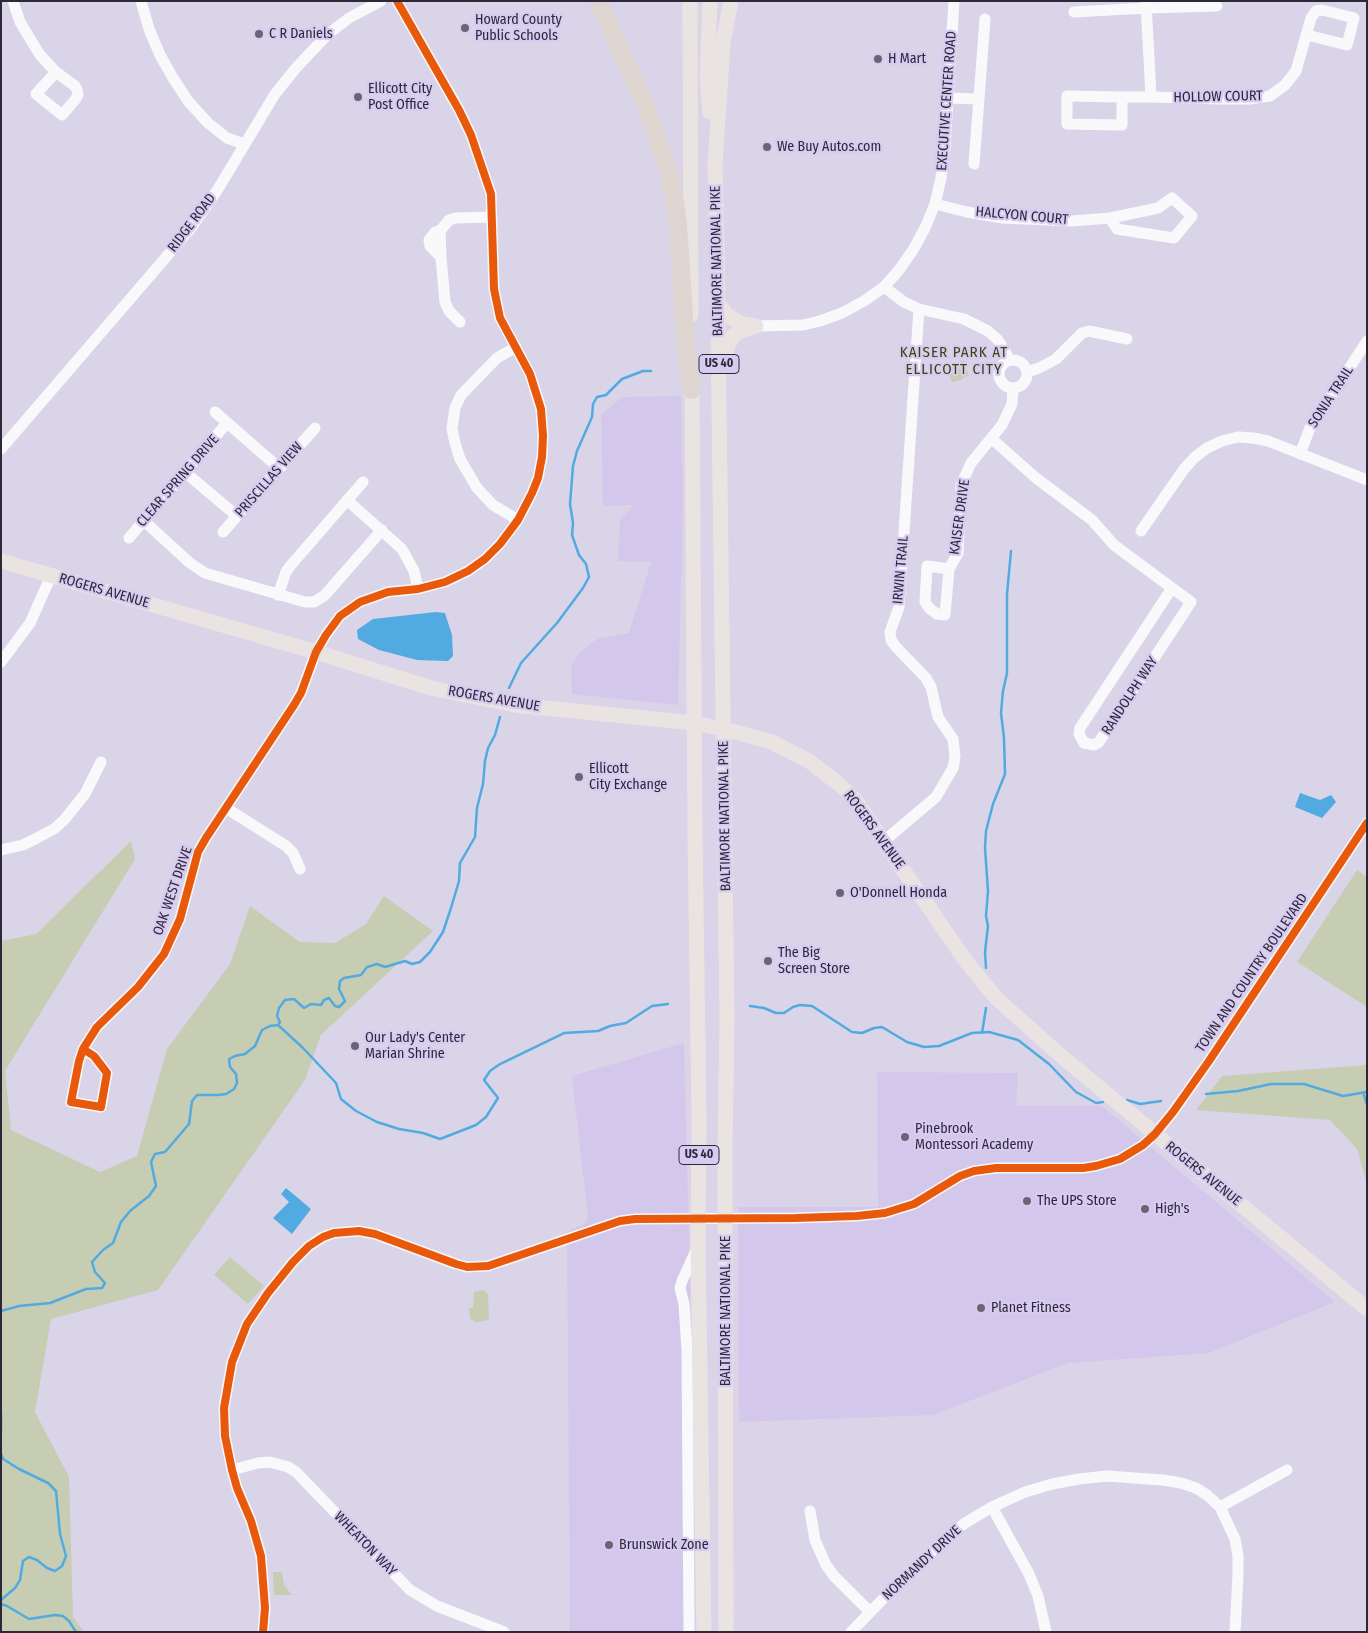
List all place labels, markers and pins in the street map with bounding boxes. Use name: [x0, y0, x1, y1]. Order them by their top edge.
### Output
place label: Howard County Public Schools: [475, 12, 562, 44]
marker: Howard County Public Schools: [459, 22, 471, 34]
place label: C R Daniels: [269, 26, 333, 42]
marker: C R Daniels: [253, 28, 265, 40]
place label: H Mart: [888, 51, 926, 67]
marker: H Mart: [872, 53, 884, 65]
place label: Ellicott City Post Office: [368, 81, 432, 114]
marker: Ellicott City Post Office: [352, 91, 364, 103]
place label: We Buy Autos.com: [777, 139, 881, 155]
marker: We Buy Autos.com: [761, 141, 773, 153]
place label: Ellicott City Exchange: [589, 761, 667, 794]
marker: Ellicott City Exchange: [573, 771, 585, 783]
place label: O'Donnell Honda: [850, 885, 947, 901]
marker: O'Donnell Honda: [834, 887, 846, 899]
place label: The Big Screen Store: [778, 945, 850, 978]
marker: The Big Screen Store: [762, 955, 774, 967]
place label: Our Lady's Center Marian Shrine: [365, 1030, 465, 1062]
marker: Our Lady's Center Marian Shrine: [349, 1040, 361, 1052]
place label: Pinebrook Montessori Academy: [915, 1121, 1033, 1154]
marker: Pinebrook Montessori Academy: [899, 1131, 911, 1143]
place label: The UPS Store: [1037, 1193, 1117, 1209]
marker: The UPS Store: [1021, 1195, 1033, 1207]
place label: High's: [1155, 1201, 1189, 1217]
marker: High's: [1139, 1203, 1151, 1215]
place label: Planet Fitness: [991, 1300, 1071, 1316]
marker: Planet Fitness: [975, 1302, 987, 1314]
place label: Brunswick Zone: [619, 1537, 709, 1553]
marker: Brunswick Zone: [603, 1539, 615, 1551]

